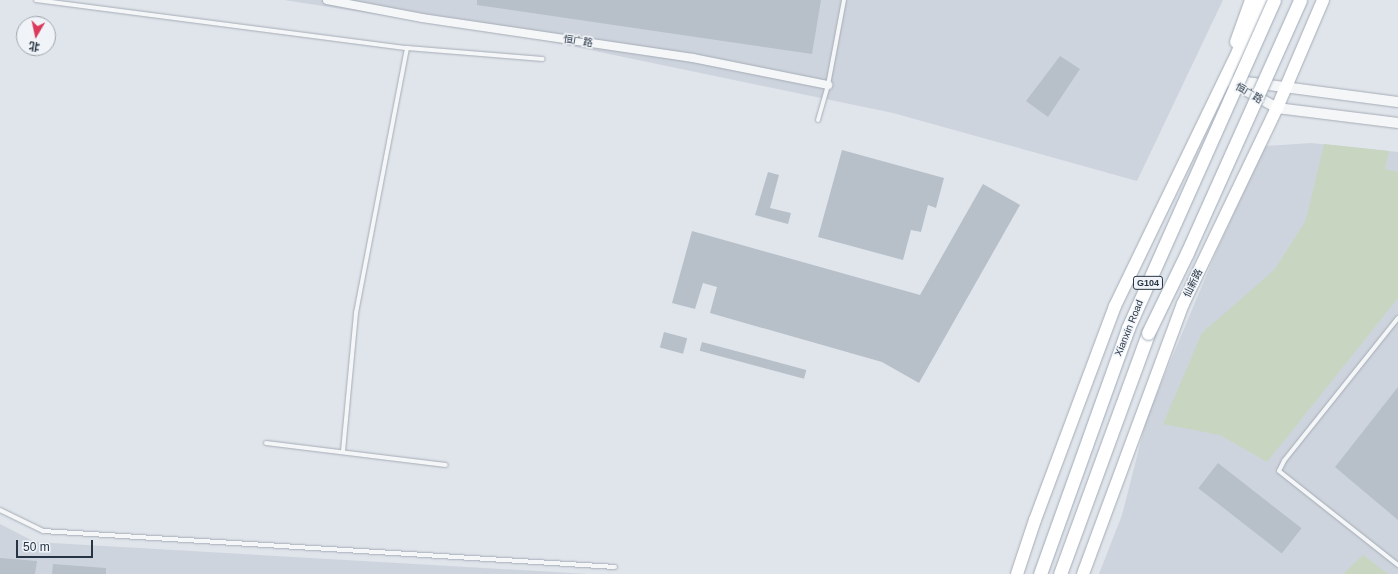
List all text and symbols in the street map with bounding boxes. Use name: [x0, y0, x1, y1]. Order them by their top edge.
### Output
north arrow: [16, 16, 56, 56]
street label: 恒广路: [562, 33, 594, 49]
text: 北: [28, 40, 41, 54]
street label: 恒广路: [1233, 80, 1265, 106]
street label: 仙新路: [1181, 267, 1205, 299]
road number: G104: [1132, 276, 1164, 290]
street label: Xianxin Road: [1112, 298, 1146, 358]
scale bar: [18, 532, 95, 558]
text: 50 m: [23, 540, 50, 554]

